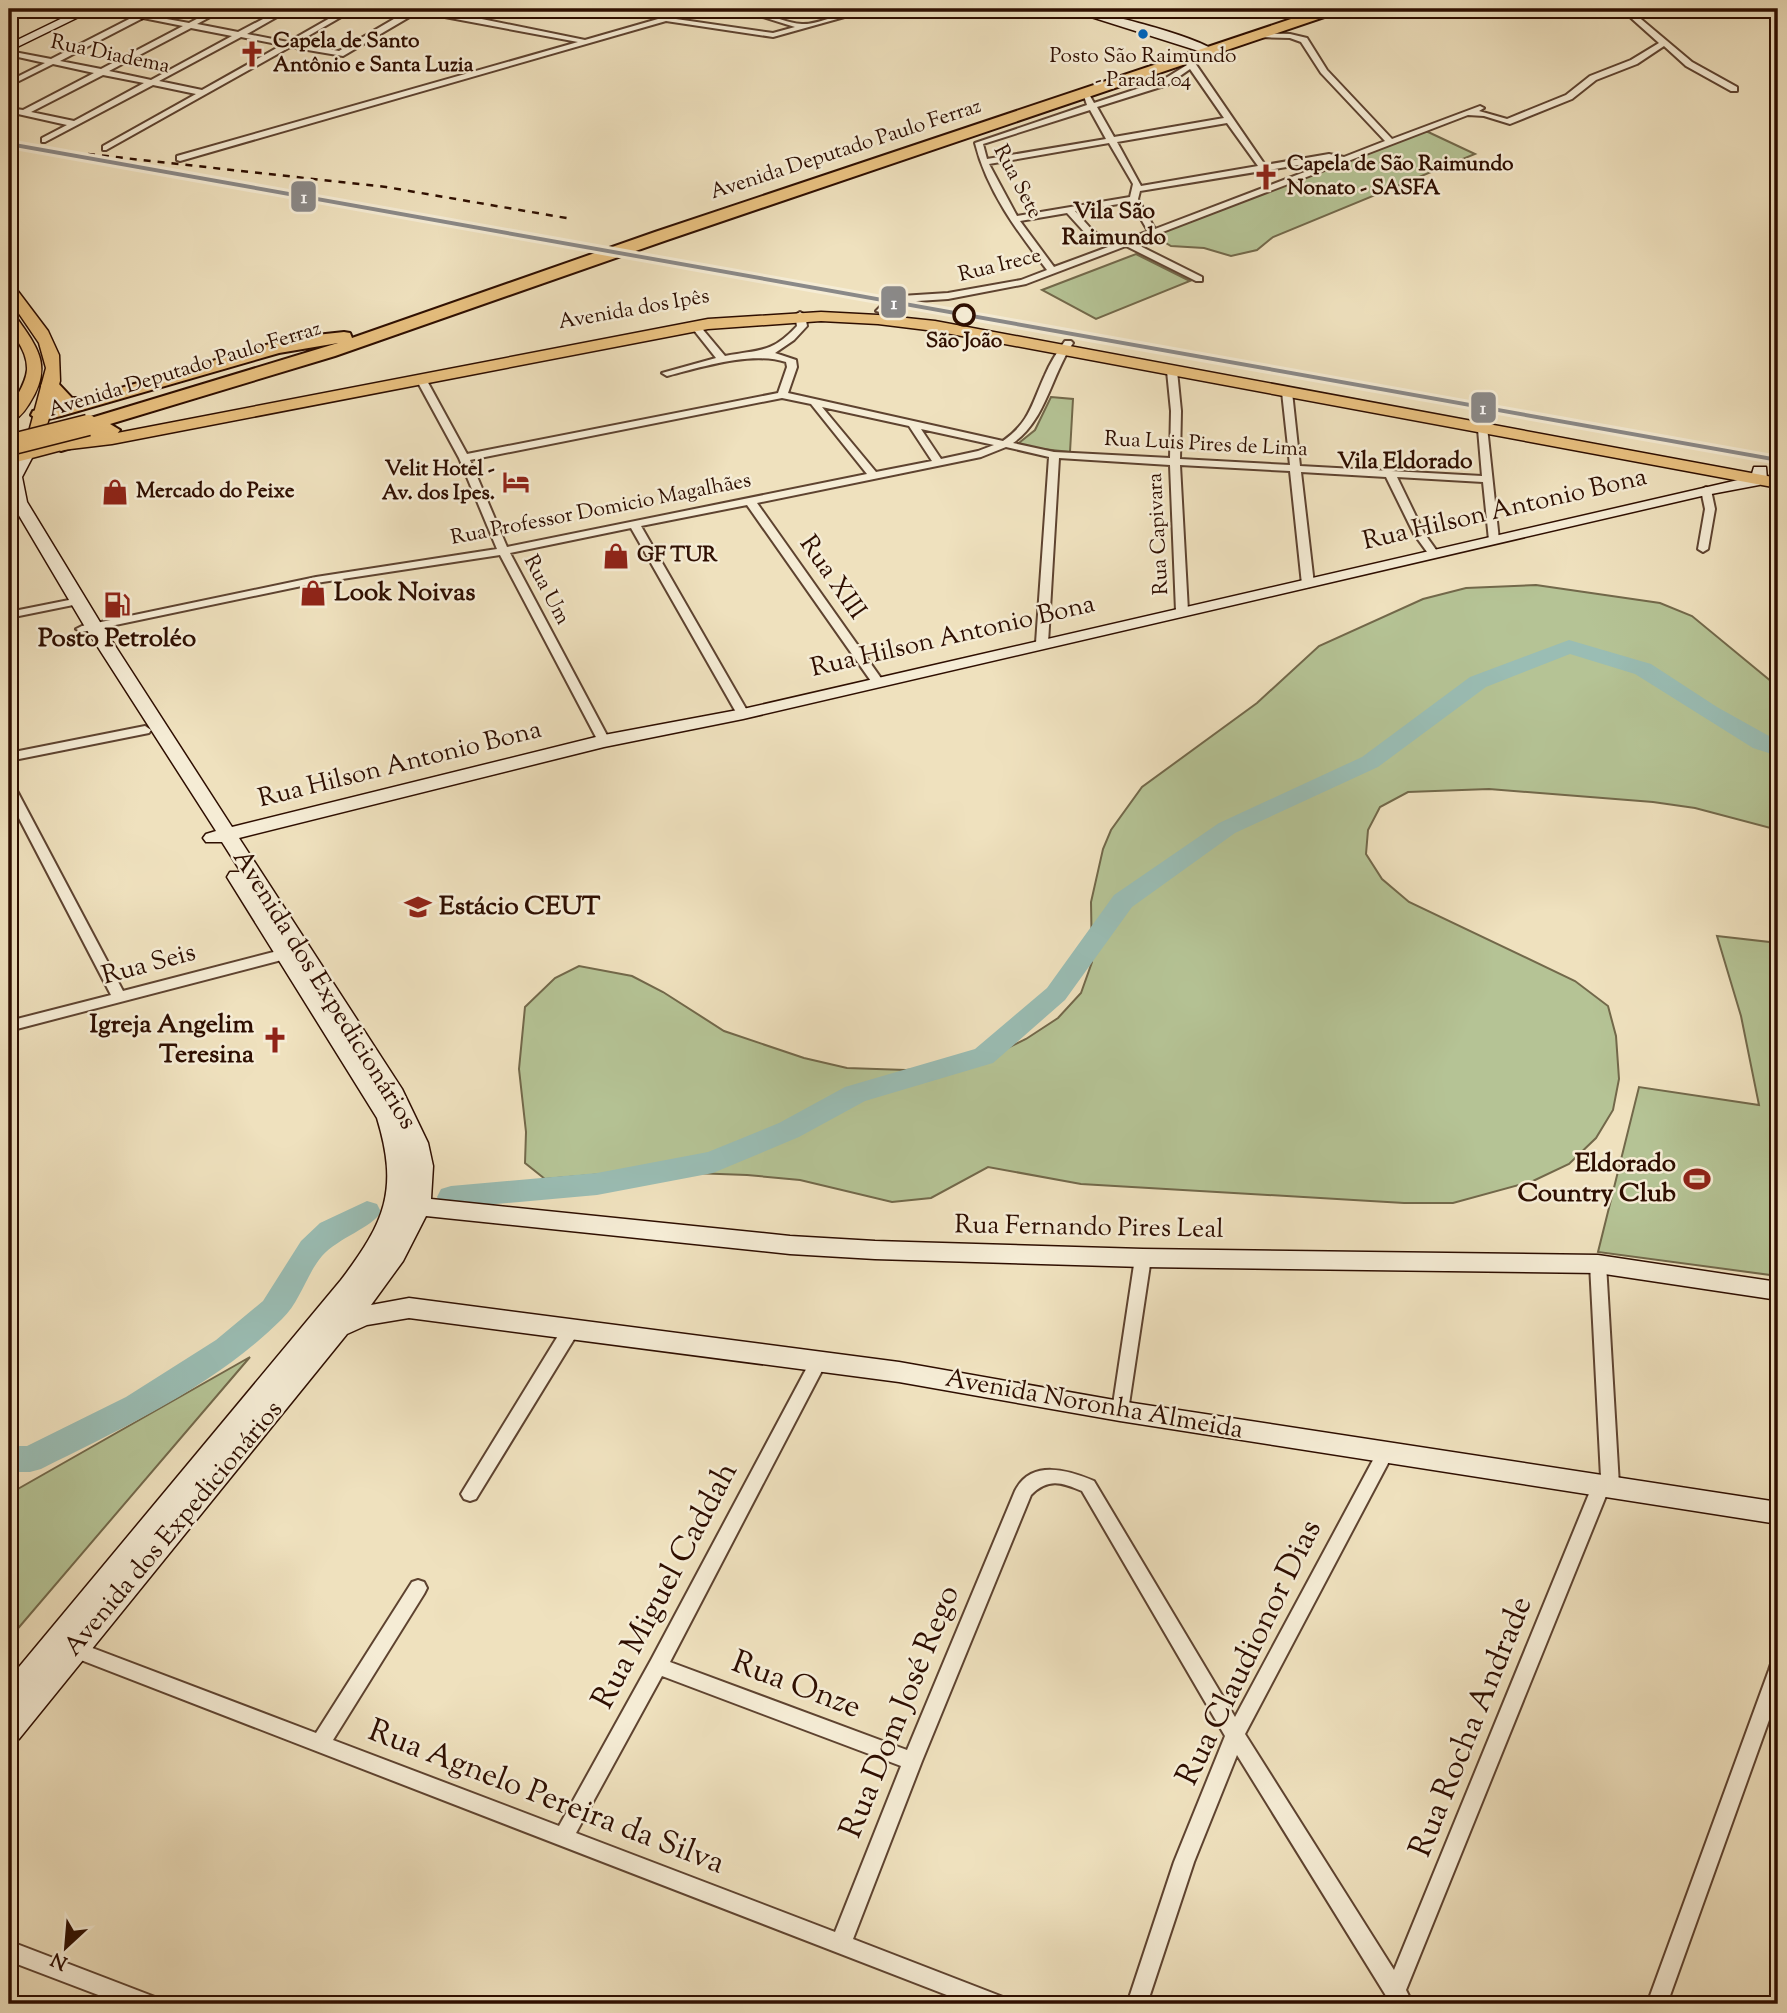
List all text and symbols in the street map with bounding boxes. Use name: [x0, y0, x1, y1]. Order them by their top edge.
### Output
place label: Capela de Santo Antônio e Santa Luzia: [273, 27, 474, 81]
marker: Posto São Raimundo - Parada 04: [1136, 27, 1150, 41]
street label: Rua Diadema: [48, 28, 173, 82]
church icon: Capela de Santo Antônio e Santa Luzia: [237, 39, 267, 69]
place label: Posto São Raimundo - Parada 04: [1049, 42, 1237, 96]
street label: Avenida Deputado Paulo Ferraz: [706, 92, 986, 208]
street label: Rua Sete: [985, 140, 1049, 224]
place label: Capela de São Raimundo Nonato - SASFA: [1287, 150, 1514, 204]
church icon: Capela de São Raimundo Nonato - SASFA: [1251, 162, 1281, 192]
line badge: 1: [290, 180, 317, 213]
text: 1: [301, 185, 308, 212]
district label: Vila São Raimundo: [1062, 196, 1167, 255]
street label: Rua Irece: [955, 241, 1045, 291]
street label: Avenida dos Ipês: [556, 282, 712, 338]
line badge: 1: [880, 285, 907, 319]
text: 1: [891, 291, 898, 318]
marker: São João: [953, 304, 975, 326]
street label: Avenida Deputado Paulo Ferraz: [45, 314, 325, 426]
place label: São João: [926, 327, 1003, 357]
line badge: 1: [1470, 391, 1497, 424]
text: 1: [1480, 396, 1487, 423]
street label: Rua Luis Pires de Lima: [1104, 425, 1309, 465]
district label: Vila Eldorado: [1337, 446, 1473, 479]
place label: Velit Hotel - Av. dos Ipes.: [382, 455, 495, 509]
street label: Rua Hilson Antonio Bona: [1359, 459, 1651, 561]
street label: Rua Professor Domicio Magalhães: [448, 466, 754, 554]
hotel icon: Velit Hotel - Av. dos Ipes.: [501, 467, 531, 497]
street label: Rua Capivara: [1141, 472, 1177, 596]
shop icon: Mercado do Peixe: [100, 477, 130, 507]
place label: Mercado do Peixe: [136, 477, 295, 507]
street label: Rua XIII: [789, 528, 875, 628]
shop icon: GF TUR: [601, 541, 631, 571]
place label: GF TUR: [637, 541, 718, 571]
street label: Rua Um: [515, 550, 577, 630]
place label: Look Noivas: [334, 575, 475, 612]
shop icon: Look Noivas: [298, 578, 328, 608]
street label: Rua Hilson Antonio Bona: [807, 586, 1099, 688]
fuel station icon: Posto Petroléo: [102, 590, 132, 620]
place label: Posto Petroléo: [38, 621, 196, 658]
street label: Rua Hilson Antonio Bona: [255, 712, 545, 818]
street label: Avenida dos Expedicionários: [223, 843, 425, 1137]
place label: Estácio CEUT: [439, 889, 601, 926]
school or university icon: Estácio CEUT: [403, 892, 433, 922]
street label: Rua Seis: [98, 935, 200, 995]
place label: Igreja Angelim Teresina: [89, 1007, 254, 1074]
church icon: Igreja Angelim Teresina: [260, 1025, 290, 1055]
place label: Eldorado Country Club: [1517, 1146, 1676, 1213]
sports icon: Eldorado Country Club: [1682, 1164, 1712, 1194]
street label: Rua Fernando Pires Leal: [954, 1207, 1224, 1249]
street label: Avenida Noronha Almeida: [942, 1361, 1246, 1449]
street label: Avenida dos Expedicionários: [56, 1393, 292, 1665]
street label: Rua Miguel Caddah: [581, 1454, 751, 1718]
street label: Rua Claudionor Dias: [1166, 1512, 1334, 1794]
street label: Rua Dom José Rego: [829, 1579, 973, 1845]
street label: Rua Rocha Andrade: [1399, 1590, 1545, 1864]
street label: Rua Onze: [725, 1640, 867, 1732]
street label: Rua Agnelo Pereira da Silva: [361, 1709, 731, 1887]
north arrow: [32, 1912, 102, 1982]
text: N: [47, 1945, 72, 1975]

